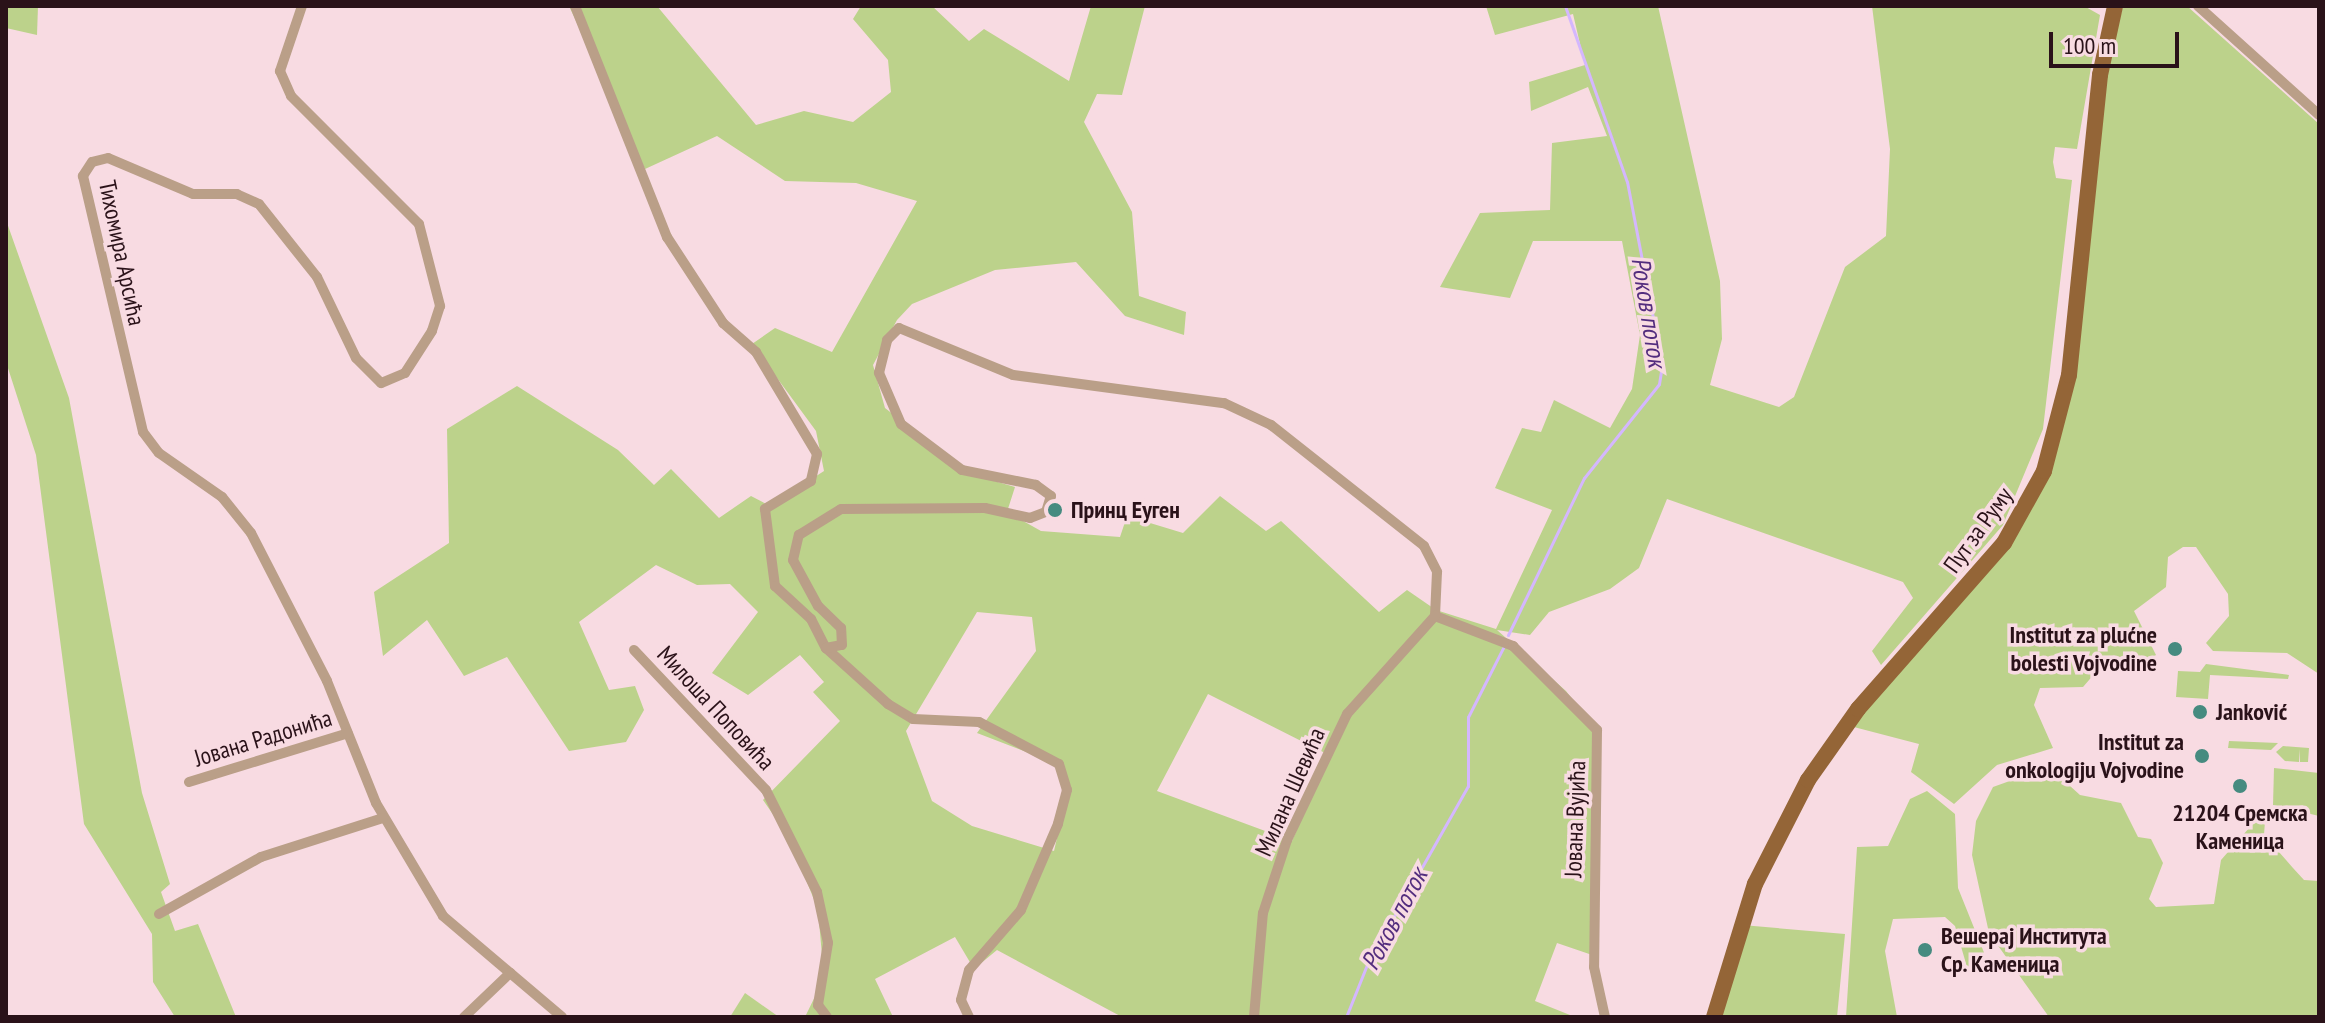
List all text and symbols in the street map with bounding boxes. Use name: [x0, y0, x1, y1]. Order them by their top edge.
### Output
scale bar: [2053, 16, 2183, 66]
text: 100 m: [2063, 30, 2116, 61]
street label: Тихомира Арсића: [93, 177, 151, 329]
water label: Роков поток: [1625, 255, 1673, 369]
street label: Пут за Руму: [1937, 481, 2019, 579]
place label: Принц Еуген: [1071, 496, 1180, 524]
marker: Принц Еуген: [1046, 501, 1064, 519]
place label: Institut za plućne bolesti Vojvodine: [2009, 621, 2157, 677]
marker: Institut za plućne bolesti Vojvodine: [2164, 638, 2186, 660]
street label: Милоша Поповића: [651, 640, 781, 776]
place label: Janković: [2216, 698, 2287, 726]
street label: Јована Радонића: [191, 703, 335, 773]
marker: Janković: [2191, 703, 2209, 721]
street label: Милана Шевића: [1249, 723, 1331, 861]
place label: Institut za onkologiju Vojvodine: [2005, 728, 2184, 784]
marker: Institut za onkologiju Vojvodine: [2191, 745, 2213, 767]
street label: Јована Вујића: [1559, 760, 1591, 878]
marker: 21204 Сремска Каменица: [2231, 777, 2249, 795]
place label: 21204 Сремска Каменица: [2172, 799, 2308, 855]
water label: Роков поток: [1354, 863, 1434, 975]
place label: Вешерај Института Ср. Каменица: [1941, 922, 2107, 978]
marker: Вешерај Института Ср. Каменица: [1916, 941, 1934, 959]

